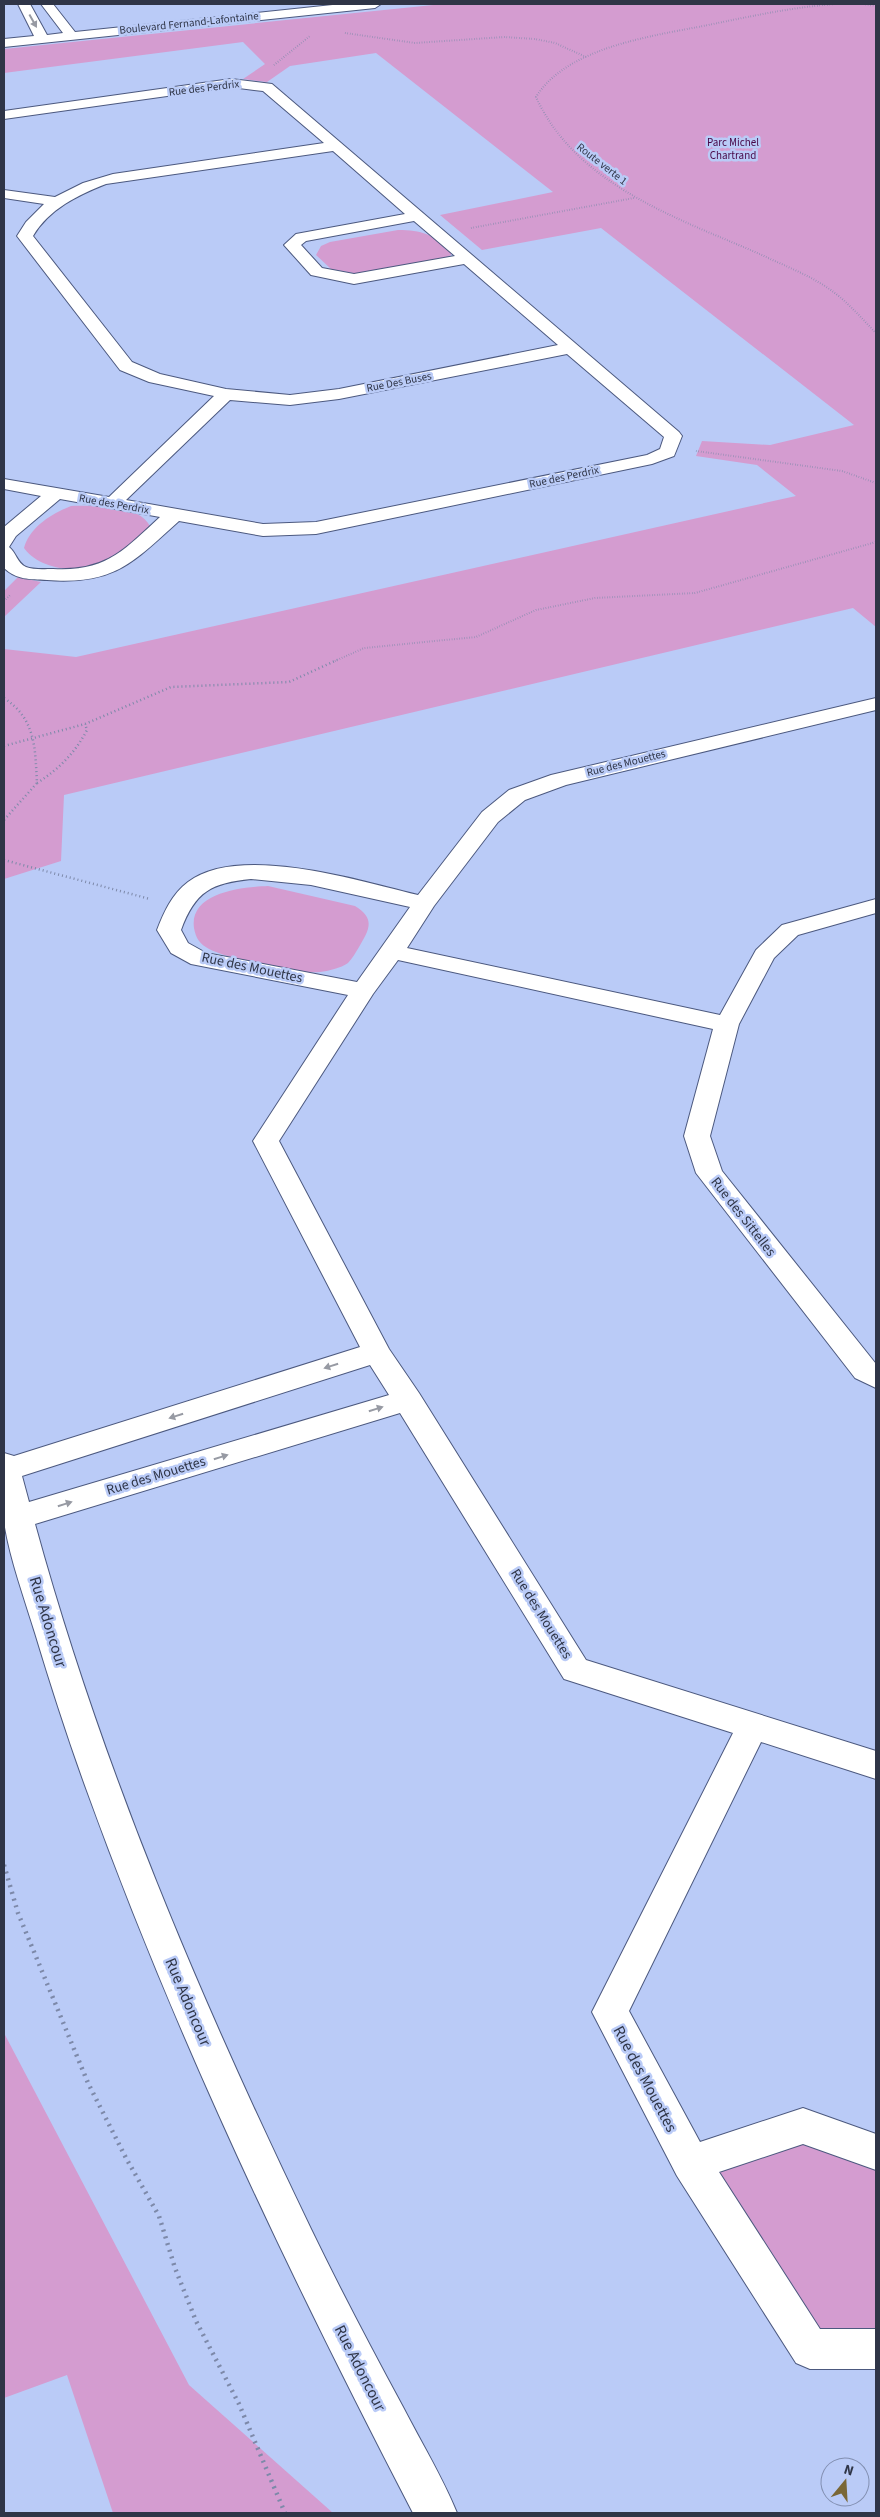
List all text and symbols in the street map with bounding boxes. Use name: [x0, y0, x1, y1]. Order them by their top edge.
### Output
street label: Boulevard Fernand-Lafontaine: [119, 8, 260, 38]
one-way arrow: [29, 14, 37, 28]
street label: Rue des Perdrix: [168, 76, 240, 100]
park label: Parc Michel Chartrand: [707, 135, 759, 163]
street label: Route verte 1: [574, 139, 630, 189]
street label: Rue Des Buses: [365, 368, 433, 396]
street label: Rue des Perdrix: [528, 462, 600, 492]
street label: Rue des Perdrix: [78, 490, 150, 518]
street label: Rue des Mouettes: [585, 746, 667, 780]
street label: Rue des Mouettes: [200, 948, 304, 988]
street label: Rue des Sittelles: [706, 1173, 780, 1261]
one-way arrow: [323, 1363, 338, 1371]
one-way arrow: [369, 1405, 384, 1413]
one-way arrow: [168, 1412, 183, 1420]
street label: Rue des Mouettes: [104, 1451, 208, 1501]
one-way arrow: [213, 1452, 228, 1460]
one-way arrow: [58, 1499, 73, 1507]
street label: Rue des Mouettes: [505, 1565, 577, 1663]
street label: Rue Adoncour: [24, 1574, 72, 1671]
street label: Rue Adoncour: [160, 1955, 217, 2050]
street label: Rue des Mouettes: [608, 2022, 682, 2136]
street label: Rue Adoncour: [329, 2321, 391, 2415]
north arrow: [820, 2457, 870, 2507]
text: N: [841, 2460, 856, 2482]

